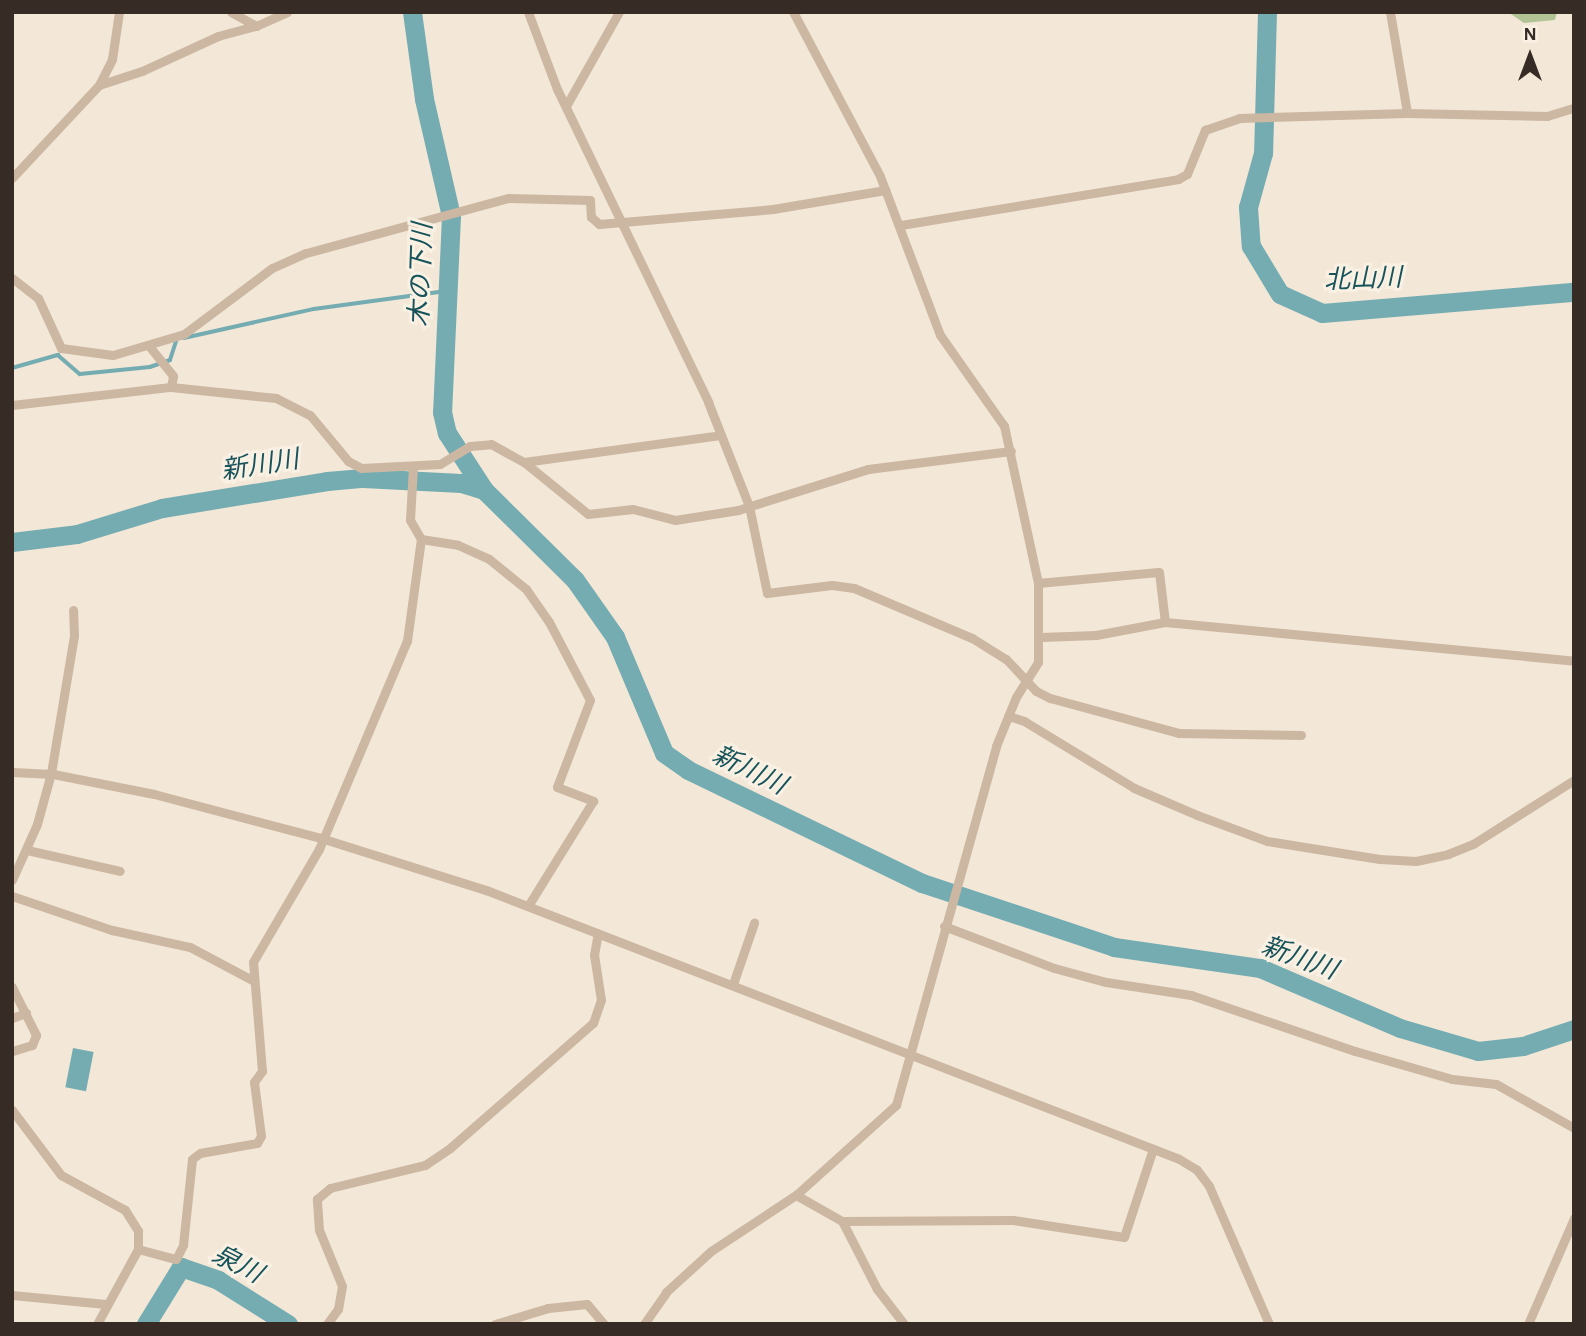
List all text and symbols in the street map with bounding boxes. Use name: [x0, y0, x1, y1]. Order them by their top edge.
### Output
north arrow: [1495, 21, 1565, 91]
text: N: [1523, 25, 1537, 44]
water label: 木の下川: [405, 222, 439, 328]
water label: 北山川: [1323, 263, 1403, 297]
water label: 新川川: [219, 444, 301, 488]
water label: 新川川: [707, 740, 791, 802]
water label: 新川川: [1257, 931, 1341, 987]
water label: 泉川: [207, 1239, 267, 1291]

